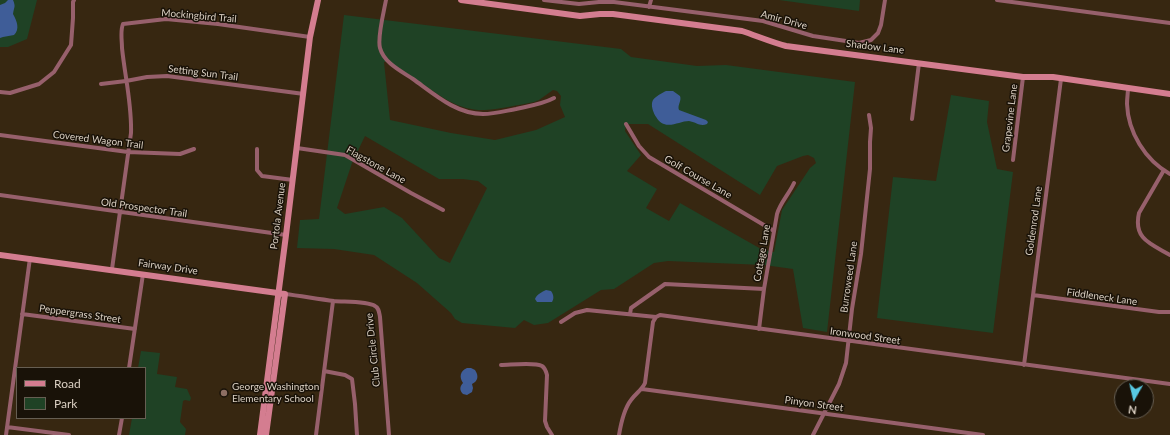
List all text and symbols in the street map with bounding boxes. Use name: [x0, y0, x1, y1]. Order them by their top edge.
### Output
street label: Mockingbird Trail: [161, 7, 237, 25]
street label: Amir Drive: [760, 8, 808, 32]
street label: Shadow Lane: [845, 37, 905, 57]
street label: Setting Sun Trail: [167, 63, 239, 83]
street label: Grapevine Lane: [1000, 83, 1020, 153]
street label: Covered Wagon Trail: [52, 128, 144, 152]
street label: Flagstone Lane: [344, 144, 408, 186]
street label: Golf Course Lane: [662, 153, 734, 201]
street label: Portola Avenue: [268, 182, 288, 250]
street label: Goldenrod Lane: [1023, 186, 1045, 256]
street label: Old Prospector Trail: [100, 196, 188, 220]
street label: Cottage Lane: [751, 223, 773, 283]
street label: Burroweed Lane: [838, 240, 860, 314]
street label: Fairway Drive: [137, 257, 199, 277]
street label: Fiddleneck Lane: [1066, 286, 1138, 308]
street label: Peppergrass Street: [38, 302, 122, 326]
street label: Club Circle Drive: [363, 313, 383, 387]
street label: Ironwood Street: [829, 325, 901, 347]
legend: [16, 367, 146, 419]
text: Road: [54, 376, 81, 391]
north arrow: [1114, 379, 1154, 419]
place label: George Washington Elementary School: [232, 381, 319, 404]
marker: George Washington Elementary School: [219, 388, 229, 398]
street label: Pinyon Street: [784, 394, 844, 414]
text: Park: [54, 396, 77, 411]
text: N: [1127, 403, 1138, 417]

